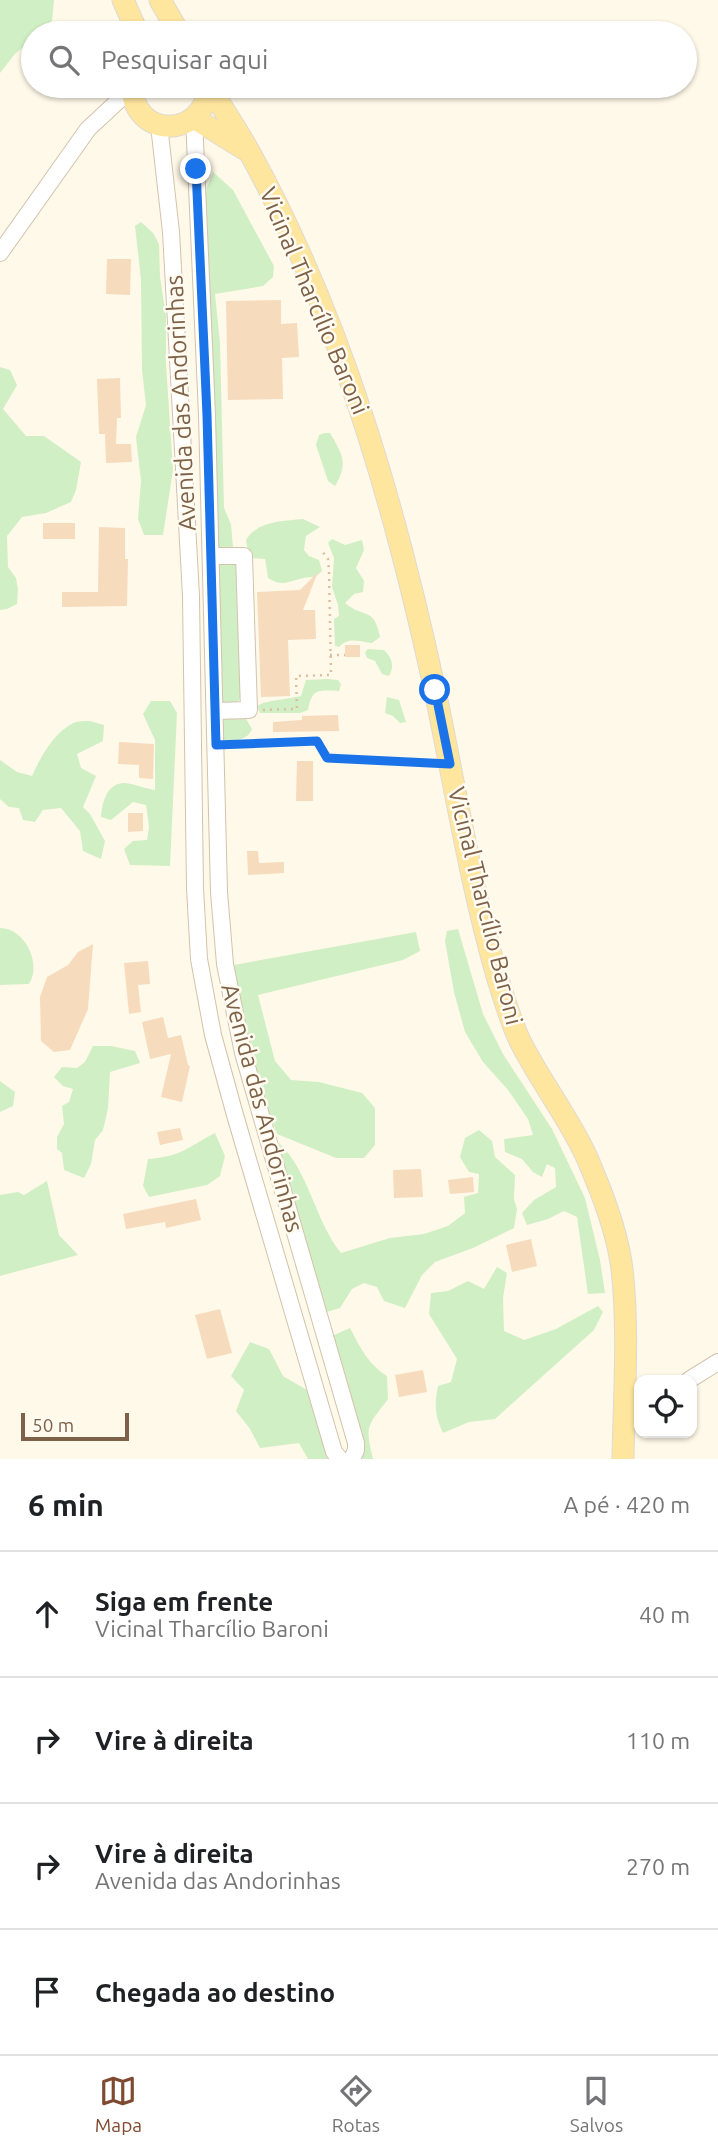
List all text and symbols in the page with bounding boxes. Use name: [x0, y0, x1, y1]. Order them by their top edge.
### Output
search box: [21, 21, 697, 98]
icon: search: [45, 41, 83, 79]
text: Pesquisar aqui: [101, 45, 268, 74]
route end: [180, 153, 211, 184]
street label: Vicinal Tharcílio Baroni: [254, 183, 375, 418]
street label: Avenida das Andorinhas: [160, 274, 201, 532]
route start: [419, 674, 450, 705]
street label: Vicinal Tharcílio Baroni: [443, 784, 528, 1028]
street label: Avenida das Andorinhas: [216, 981, 309, 1235]
map controls: [634, 1375, 697, 1438]
button: locate: [634, 1375, 697, 1438]
scale bar: [21, 1410, 130, 1442]
text: 50 m: [32, 1414, 74, 1436]
text: 6 min: [28, 1488, 104, 1522]
text: A pé · 420 m: [563, 1492, 690, 1517]
text: Siga em frente: [95, 1587, 273, 1616]
icon: ahead: [28, 1595, 66, 1633]
text: 40 m: [639, 1602, 690, 1627]
text: Vicinal Tharcílio Baroni: [95, 1616, 329, 1641]
icon: right: [28, 1721, 66, 1759]
text: Vire à direita: [95, 1726, 254, 1755]
text: 110 m: [626, 1728, 690, 1753]
text: Vire à direita: [95, 1839, 254, 1868]
icon: right: [28, 1847, 66, 1885]
text: 270 m: [626, 1854, 690, 1879]
text: Avenida das Andorinhas: [95, 1868, 341, 1893]
icon: arrive: [28, 1973, 66, 2011]
text: Chegada ao destino: [95, 1978, 335, 2007]
tab: Mapa: [95, 2072, 142, 2136]
tab: Rotas: [332, 2072, 380, 2136]
tab: Salvos: [570, 2072, 623, 2136]

